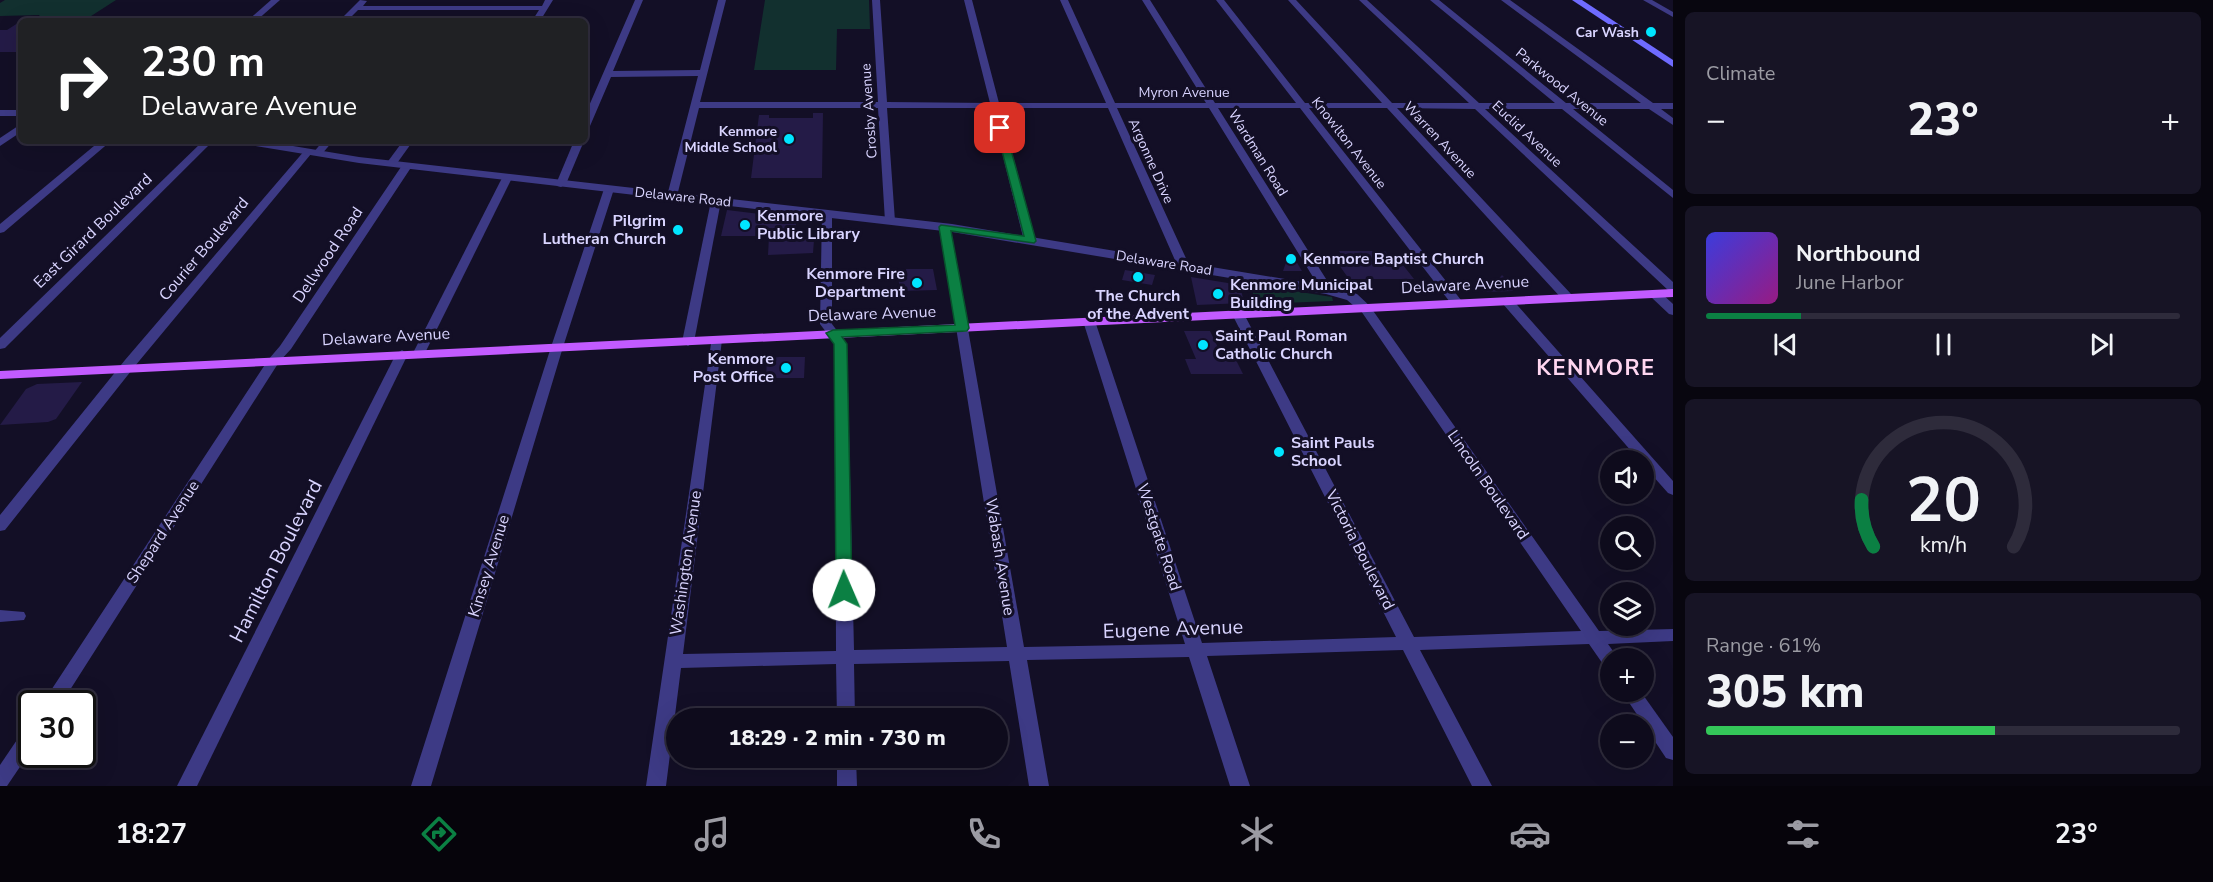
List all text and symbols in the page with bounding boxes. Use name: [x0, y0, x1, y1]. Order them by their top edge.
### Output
place label: Car Wash: [1575, 23, 1639, 42]
marker: Car Wash: [1644, 25, 1658, 39]
text: 230 m: [141, 34, 265, 91]
icon: right: [42, 42, 120, 120]
street label: Parkwood Avenue: [1512, 44, 1612, 130]
text: Climate: [1706, 60, 1775, 87]
street label: Crosby Avenue: [856, 63, 882, 159]
street label: Myron Avenue: [1138, 83, 1230, 102]
text: Delaware Avenue: [141, 88, 357, 125]
text: 23°: [1907, 90, 1979, 151]
street label: Knowlton Avenue: [1307, 93, 1391, 193]
street label: Warren Avenue: [1399, 97, 1481, 183]
street label: Euclid Avenue: [1488, 97, 1566, 171]
text: −: [1706, 98, 1726, 143]
text: +: [2160, 98, 2180, 143]
pin: [974, 102, 1025, 153]
street label: Wardman Road: [1224, 106, 1292, 200]
icon: arrive: [983, 111, 1016, 144]
street label: Argonne Drive: [1124, 115, 1178, 207]
place label: Kenmore Middle School: [684, 122, 778, 157]
marker: Kenmore Middle School: [782, 132, 796, 146]
street label: East Girard Boulevard: [29, 169, 157, 293]
street label: Delaware Road: [634, 182, 732, 212]
street label: Courier Boulevard: [154, 192, 254, 306]
street label: Dellwood Road: [288, 203, 368, 307]
place label: Kenmore Public Library: [757, 205, 861, 245]
place label: Pilgrim Lutheran Church: [543, 210, 666, 250]
marker: Kenmore Public Library: [738, 218, 752, 232]
marker: Pilgrim Lutheran Church: [671, 223, 685, 237]
text: Northbound: [1796, 239, 1920, 269]
street label: Delaware Road: [1115, 246, 1213, 280]
place label: Kenmore Baptist Church: [1303, 248, 1484, 270]
marker: Kenmore Baptist Church: [1284, 252, 1298, 266]
place label: Kenmore Fire Department: [806, 263, 906, 303]
text: June Harbor: [1796, 269, 1904, 296]
marker: The Church of the Advent: [1131, 270, 1145, 284]
street label: Delaware Avenue: [1401, 271, 1529, 299]
place label: Kenmore Municipal Building: [1230, 274, 1373, 314]
marker: Kenmore Fire Department: [910, 276, 924, 290]
place label: The Church of the Advent: [1087, 285, 1190, 325]
marker: Kenmore Municipal Building: [1211, 287, 1225, 301]
street label: Delaware Avenue: [808, 301, 936, 327]
street label: Delaware Avenue: [322, 323, 450, 351]
place label: Saint Paul Roman Catholic Church: [1215, 325, 1347, 365]
icon: previous: [1769, 328, 1802, 361]
icon: pause: [1927, 328, 1960, 361]
icon: next: [2085, 328, 2118, 361]
marker: Saint Paul Roman Catholic Church: [1196, 338, 1210, 352]
place label: Kenmore Post Office: [693, 348, 774, 388]
district label: KENMORE: [1536, 353, 1656, 383]
marker: Kenmore Post Office: [779, 361, 793, 375]
street label: Lincoln Boulevard: [1442, 426, 1534, 544]
place label: Saint Pauls School: [1291, 432, 1375, 472]
marker: Saint Pauls School: [1272, 445, 1286, 459]
map controls: [1600, 450, 1654, 768]
button: sound: [1600, 450, 1654, 504]
text: 20: [1906, 458, 1980, 543]
street label: Hamilton Boulevard: [223, 475, 329, 647]
street label: Shepard Avenue: [121, 476, 205, 588]
street label: Westgate Road: [1131, 481, 1187, 593]
street label: Victoria Boulevard: [1320, 485, 1400, 614]
street label: Washington Avenue: [665, 489, 707, 637]
street label: Wabash Avenue: [980, 497, 1020, 617]
street label: Kinsey Avenue: [463, 512, 515, 620]
button: search: [1600, 516, 1654, 570]
text: km/h: [1919, 530, 1967, 560]
position arrow: [812, 558, 876, 622]
button: layers: [1600, 582, 1654, 636]
street label: Eugene Avenue: [1102, 613, 1244, 645]
text: Range · 61%: [1706, 632, 1821, 659]
button: +: [1600, 648, 1654, 702]
text: 305 km: [1706, 662, 1865, 723]
speed limit sign: 30: [18, 690, 96, 768]
button: −: [1600, 714, 1654, 768]
text: 18:29 · 2 min · 730 m: [728, 723, 946, 753]
icon: directions: [418, 813, 460, 855]
icon: music: [691, 813, 733, 855]
icon: phone: [963, 813, 1005, 855]
icon: climate: [1236, 813, 1278, 855]
icon: car: [1509, 813, 1551, 855]
icon: filters: [1782, 813, 1824, 855]
text: 18:27: [115, 816, 187, 853]
text: 23°: [2055, 816, 2097, 853]

